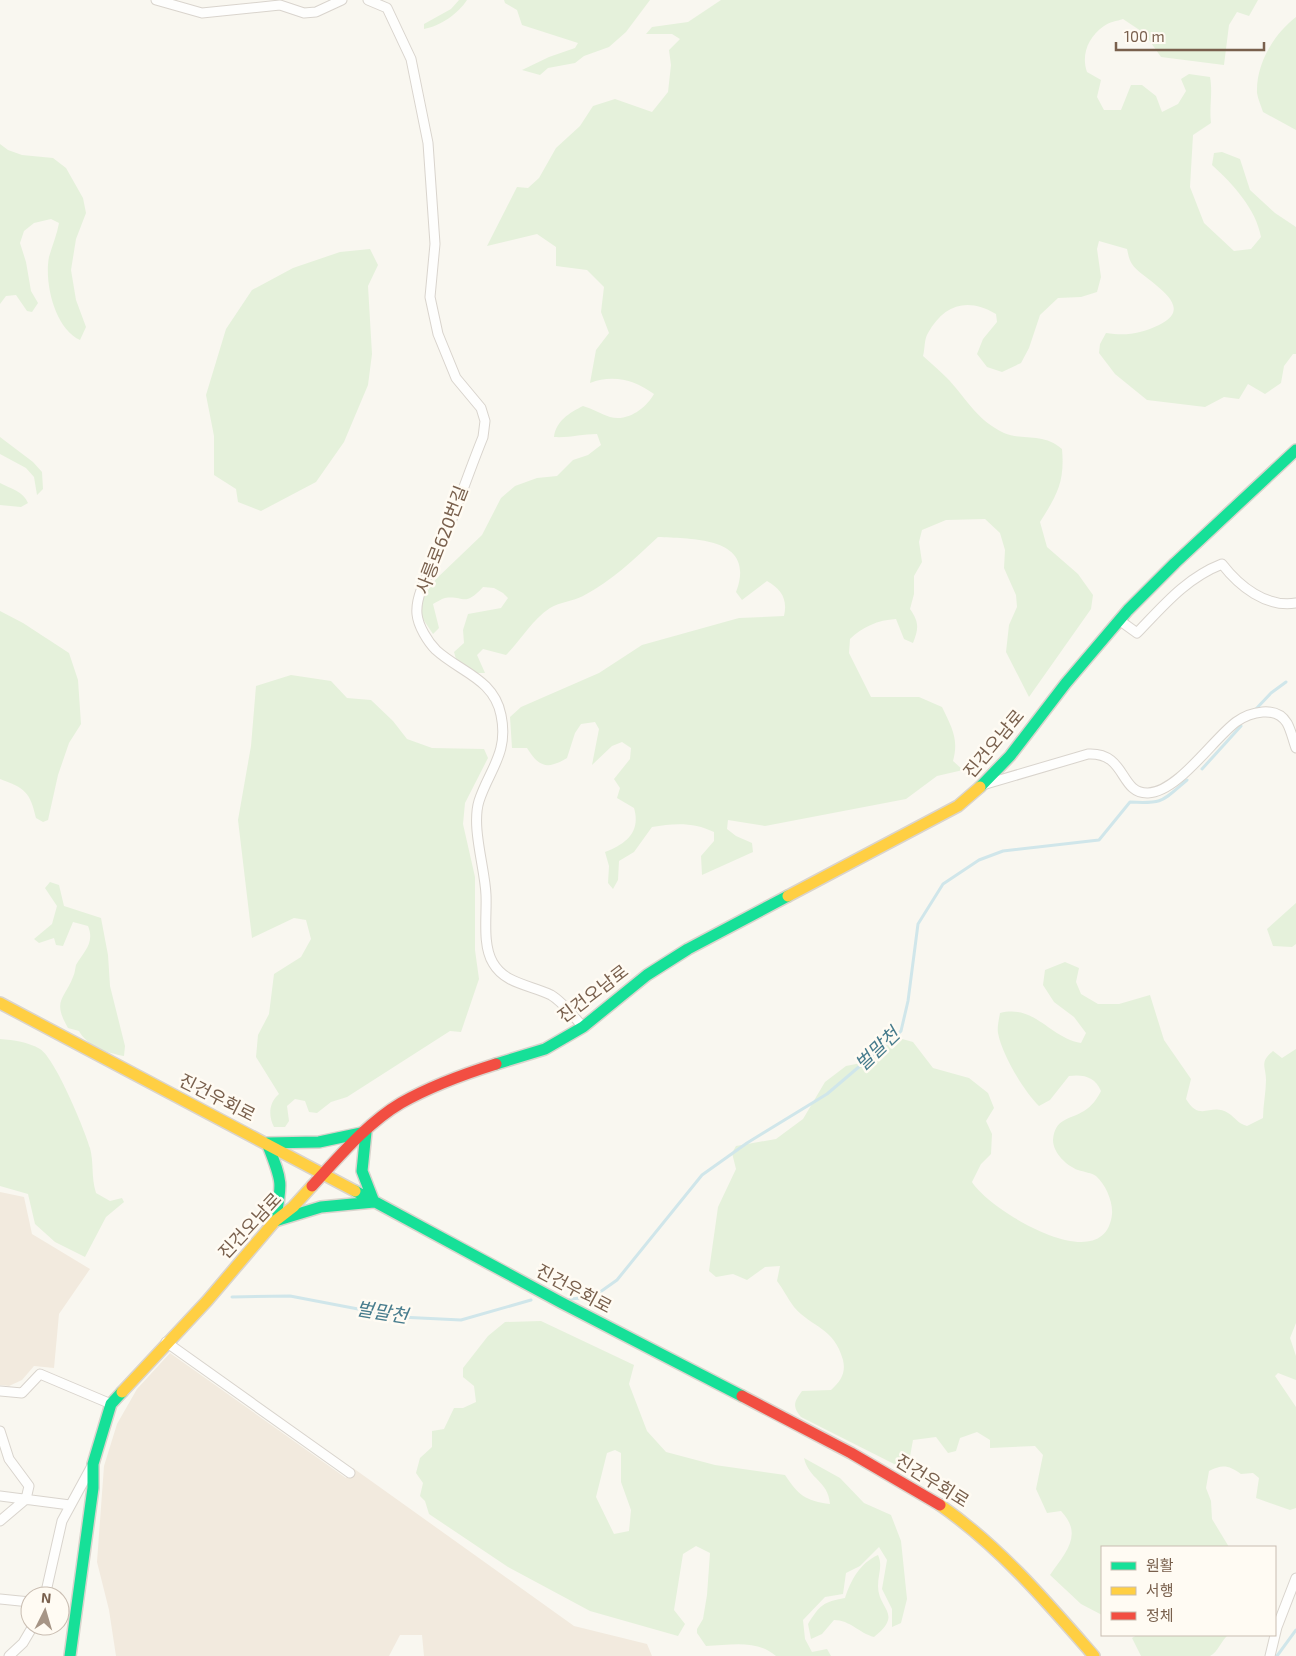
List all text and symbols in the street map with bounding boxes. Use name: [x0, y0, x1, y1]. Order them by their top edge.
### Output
scale bar: [1116, 20, 1264, 52]
text: 100 m: [1124, 27, 1165, 45]
street label: 사릉로620번길: [410, 482, 472, 597]
street label: 진건오남로: [958, 705, 1028, 782]
street label: 진건오남로: [553, 959, 632, 1027]
water label: 벌말천: [850, 1021, 905, 1075]
street label: 진건우회로: [176, 1069, 259, 1126]
street label: 진건오남로: [213, 1188, 286, 1263]
street label: 진건우회로: [533, 1259, 616, 1317]
water label: 벌말천: [354, 1296, 411, 1327]
street label: 진건우회로: [892, 1449, 973, 1511]
legend: [1101, 1546, 1276, 1636]
text: 원활: [1146, 1556, 1174, 1574]
text: 서행: [1146, 1581, 1174, 1599]
north arrow: [20, 1586, 70, 1636]
text: N: [40, 1589, 52, 1606]
text: 정체: [1146, 1606, 1174, 1624]

